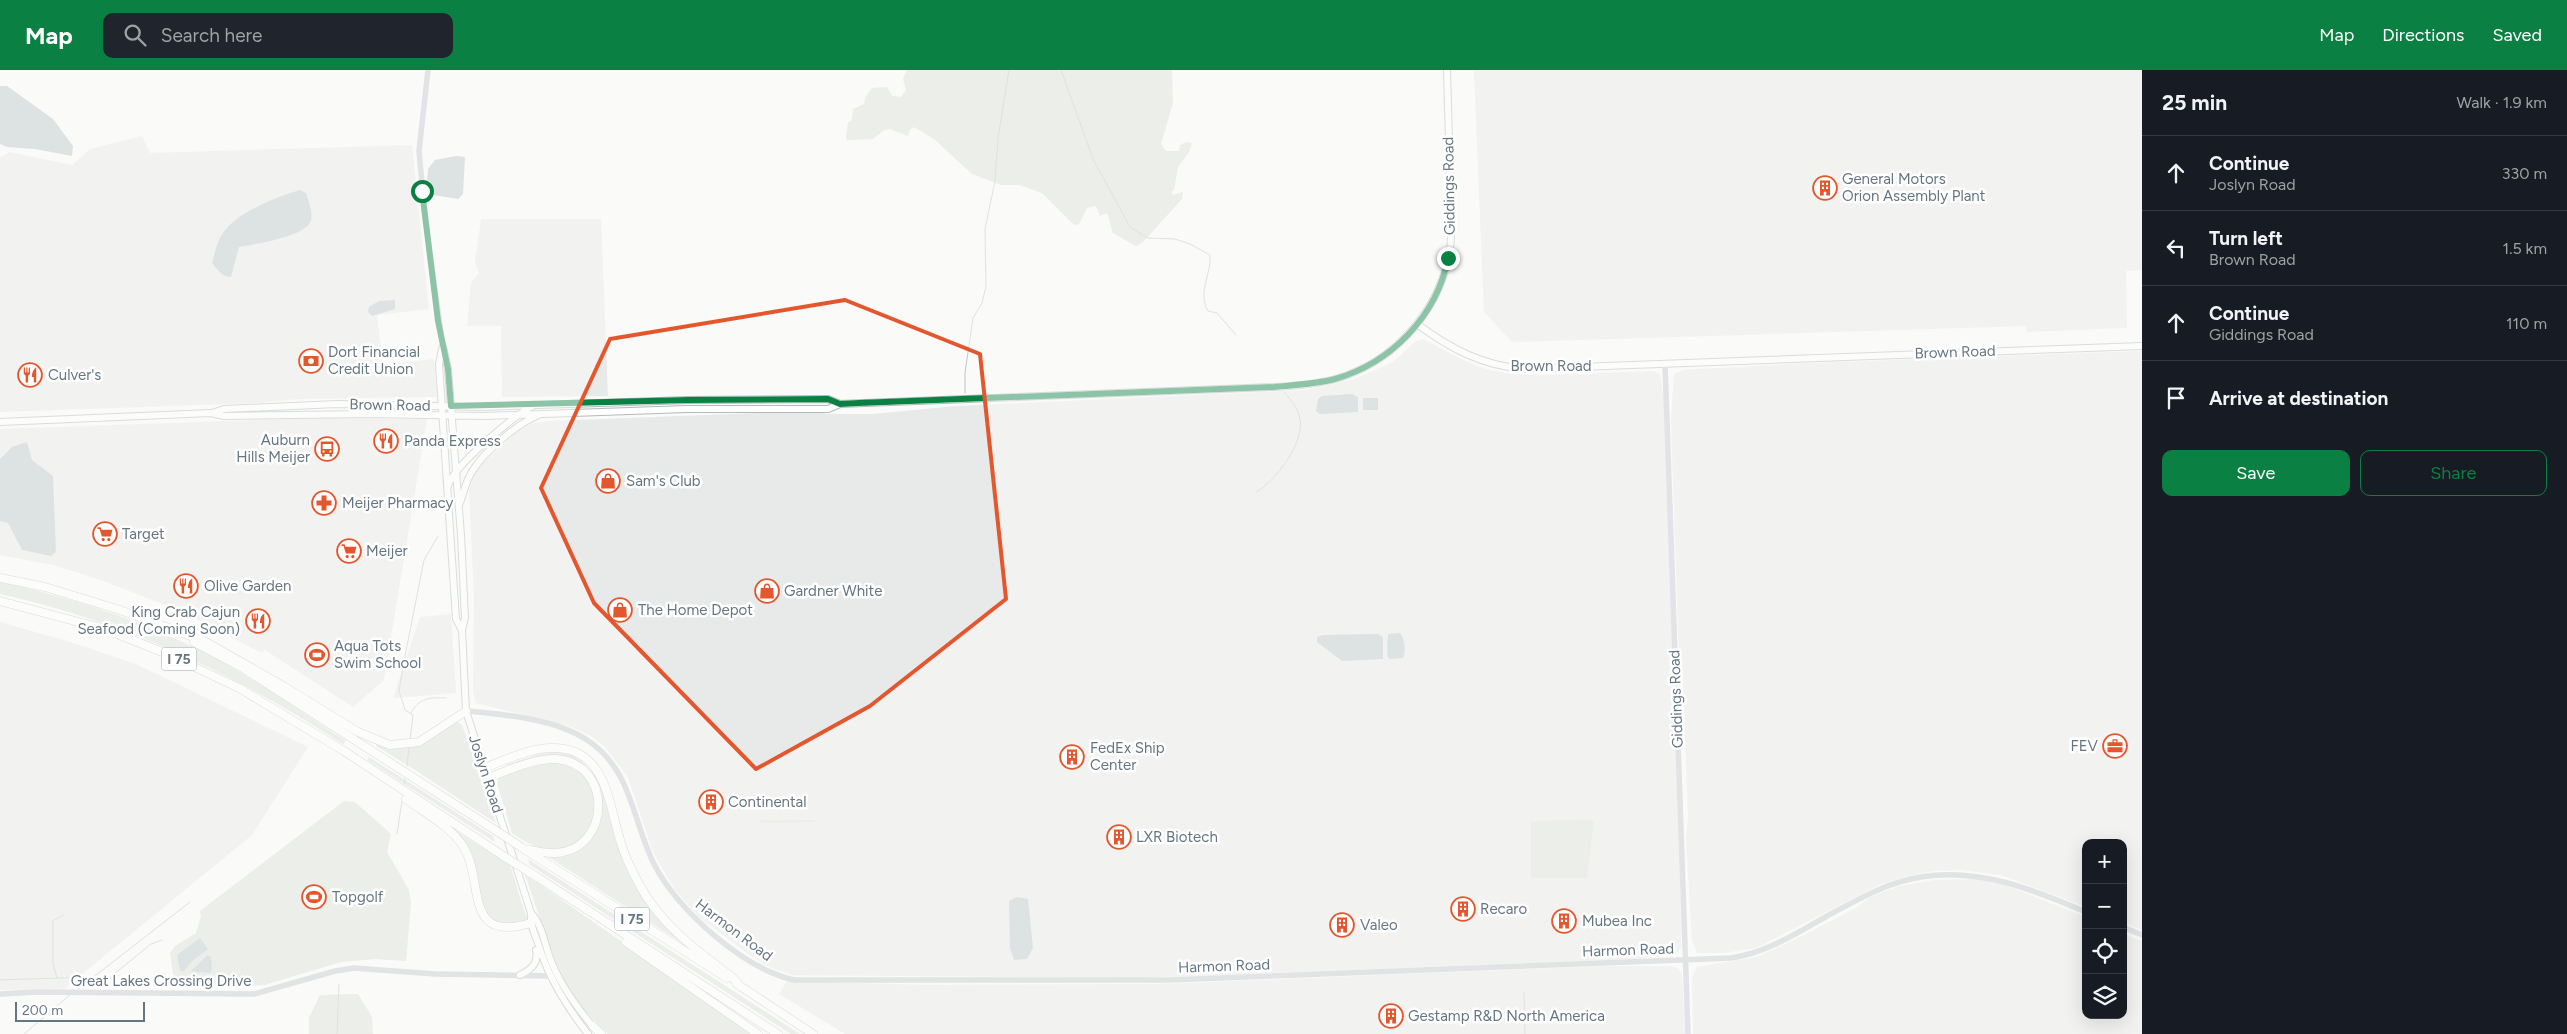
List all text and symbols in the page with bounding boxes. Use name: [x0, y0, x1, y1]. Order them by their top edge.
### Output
search box: [103, 13, 453, 58]
text: Map: [25, 21, 73, 50]
icon: search: [121, 21, 149, 49]
text: Search here: [161, 24, 262, 47]
text: Map: [2319, 24, 2354, 46]
text: Directions: [2382, 24, 2464, 46]
text: Saved: [2492, 24, 2542, 46]
text: 25 min: [2162, 90, 2227, 115]
text: Walk · 1.9 km: [2457, 93, 2547, 112]
street label: Giddings Road: [1439, 137, 1459, 235]
text: Continue: [2209, 152, 2289, 175]
icon: ahead: [2162, 159, 2190, 187]
text: 330 m: [2502, 164, 2547, 183]
place label: General Motors Orion Assembly Plant: [1842, 170, 1986, 205]
building icon: General Motors Orion Assembly Plant: [1812, 175, 1838, 201]
text: Joslyn Road: [2209, 175, 2296, 194]
route start: [411, 180, 434, 203]
text: Turn left: [2209, 227, 2283, 250]
icon: left: [2162, 234, 2190, 262]
text: 1.5 km: [2503, 239, 2547, 258]
route end: [1437, 247, 1460, 270]
text: Brown Road: [2209, 250, 2296, 269]
text: Continue: [2209, 302, 2289, 325]
icon: ahead: [2162, 309, 2190, 337]
text: 110 m: [2506, 314, 2547, 333]
text: Giddings Road: [2209, 325, 2314, 344]
street label: Brown Road: [1914, 342, 1996, 362]
place label: Dort Financial Credit Union: [328, 343, 420, 378]
bank icon: Dort Financial Credit Union: [298, 348, 324, 374]
street label: Brown Road: [1510, 357, 1592, 375]
restaurant icon: Culver's: [17, 362, 43, 388]
place label: Culver's: [48, 366, 101, 384]
icon: arrive: [2162, 384, 2190, 412]
text: Arrive at destination: [2209, 387, 2388, 410]
street label: Brown Road: [349, 395, 431, 415]
restaurant icon: Panda Express: [373, 428, 399, 454]
place label: Auburn Hills Meijer: [236, 431, 310, 466]
place label: Panda Express: [404, 432, 501, 450]
bus stop icon: Auburn Hills Meijer: [314, 436, 340, 462]
button: Save: [2162, 450, 2350, 496]
button: Share: [2360, 450, 2547, 496]
shop icon: Sam's Club: [595, 468, 621, 494]
place label: Sam's Club: [626, 472, 701, 490]
pharmacy icon: Meijer Pharmacy: [311, 490, 337, 516]
place label: Meijer Pharmacy: [342, 494, 453, 512]
supermarket icon: Target: [92, 521, 118, 547]
place label: Target: [122, 525, 165, 543]
supermarket icon: Meijer: [336, 538, 362, 564]
place label: Meijer: [366, 542, 408, 560]
restaurant icon: Olive Garden: [173, 573, 199, 599]
place label: Olive Garden: [204, 577, 291, 595]
shop icon: Gardner White: [754, 578, 780, 604]
place label: Gardner White: [784, 582, 882, 600]
shop icon: The Home Depot: [607, 597, 633, 623]
place label: The Home Depot: [638, 601, 753, 619]
place label: King Crab Cajun Seafood (Coming Soon): [77, 603, 240, 638]
restaurant icon: King Crab Cajun Seafood (Coming Soon): [245, 608, 271, 634]
place label: Aqua Tots Swim School: [334, 637, 421, 672]
sports icon: Aqua Tots Swim School: [304, 642, 330, 668]
road number: I 75: [162, 648, 196, 670]
street label: Giddings Road: [1665, 650, 1687, 748]
street label: Joslyn Road: [465, 733, 507, 815]
office icon: FEV: [2102, 733, 2128, 759]
place label: FEV: [2071, 737, 2099, 755]
place label: FedEx Ship Center: [1090, 739, 1165, 774]
building icon: FedEx Ship Center: [1059, 744, 1085, 770]
building icon: Continental: [698, 789, 724, 815]
place label: Continental: [728, 793, 807, 811]
building icon: LXR Biotech: [1106, 824, 1132, 850]
place label: LXR Biotech: [1136, 828, 1218, 846]
map controls: [2082, 839, 2127, 1019]
button: +: [2082, 839, 2127, 884]
sports icon: Topgolf: [301, 884, 327, 910]
button: −: [2082, 884, 2127, 929]
place label: Topgolf: [332, 888, 384, 906]
street label: Harmon Road: [692, 895, 776, 965]
building icon: Recaro: [1450, 896, 1476, 922]
place label: Recaro: [1480, 900, 1527, 918]
road number: I 75: [614, 908, 650, 931]
building icon: Mubea Inc: [1551, 908, 1577, 934]
building icon: Valeo: [1329, 912, 1355, 938]
place label: Mubea Inc: [1582, 912, 1652, 930]
place label: Valeo: [1360, 916, 1398, 934]
button: locate: [2082, 929, 2127, 974]
street label: Harmon Road: [1582, 939, 1674, 961]
street label: Harmon Road: [1178, 955, 1270, 977]
street label: Great Lakes Crossing Drive: [71, 972, 251, 990]
button: layers: [2082, 974, 2127, 1019]
scale bar: [15, 999, 145, 1022]
text: 200 m: [22, 1002, 63, 1019]
building icon: Gestamp R&D North America: [1378, 1003, 1404, 1029]
place label: Gestamp R&D North America: [1408, 1007, 1605, 1025]

